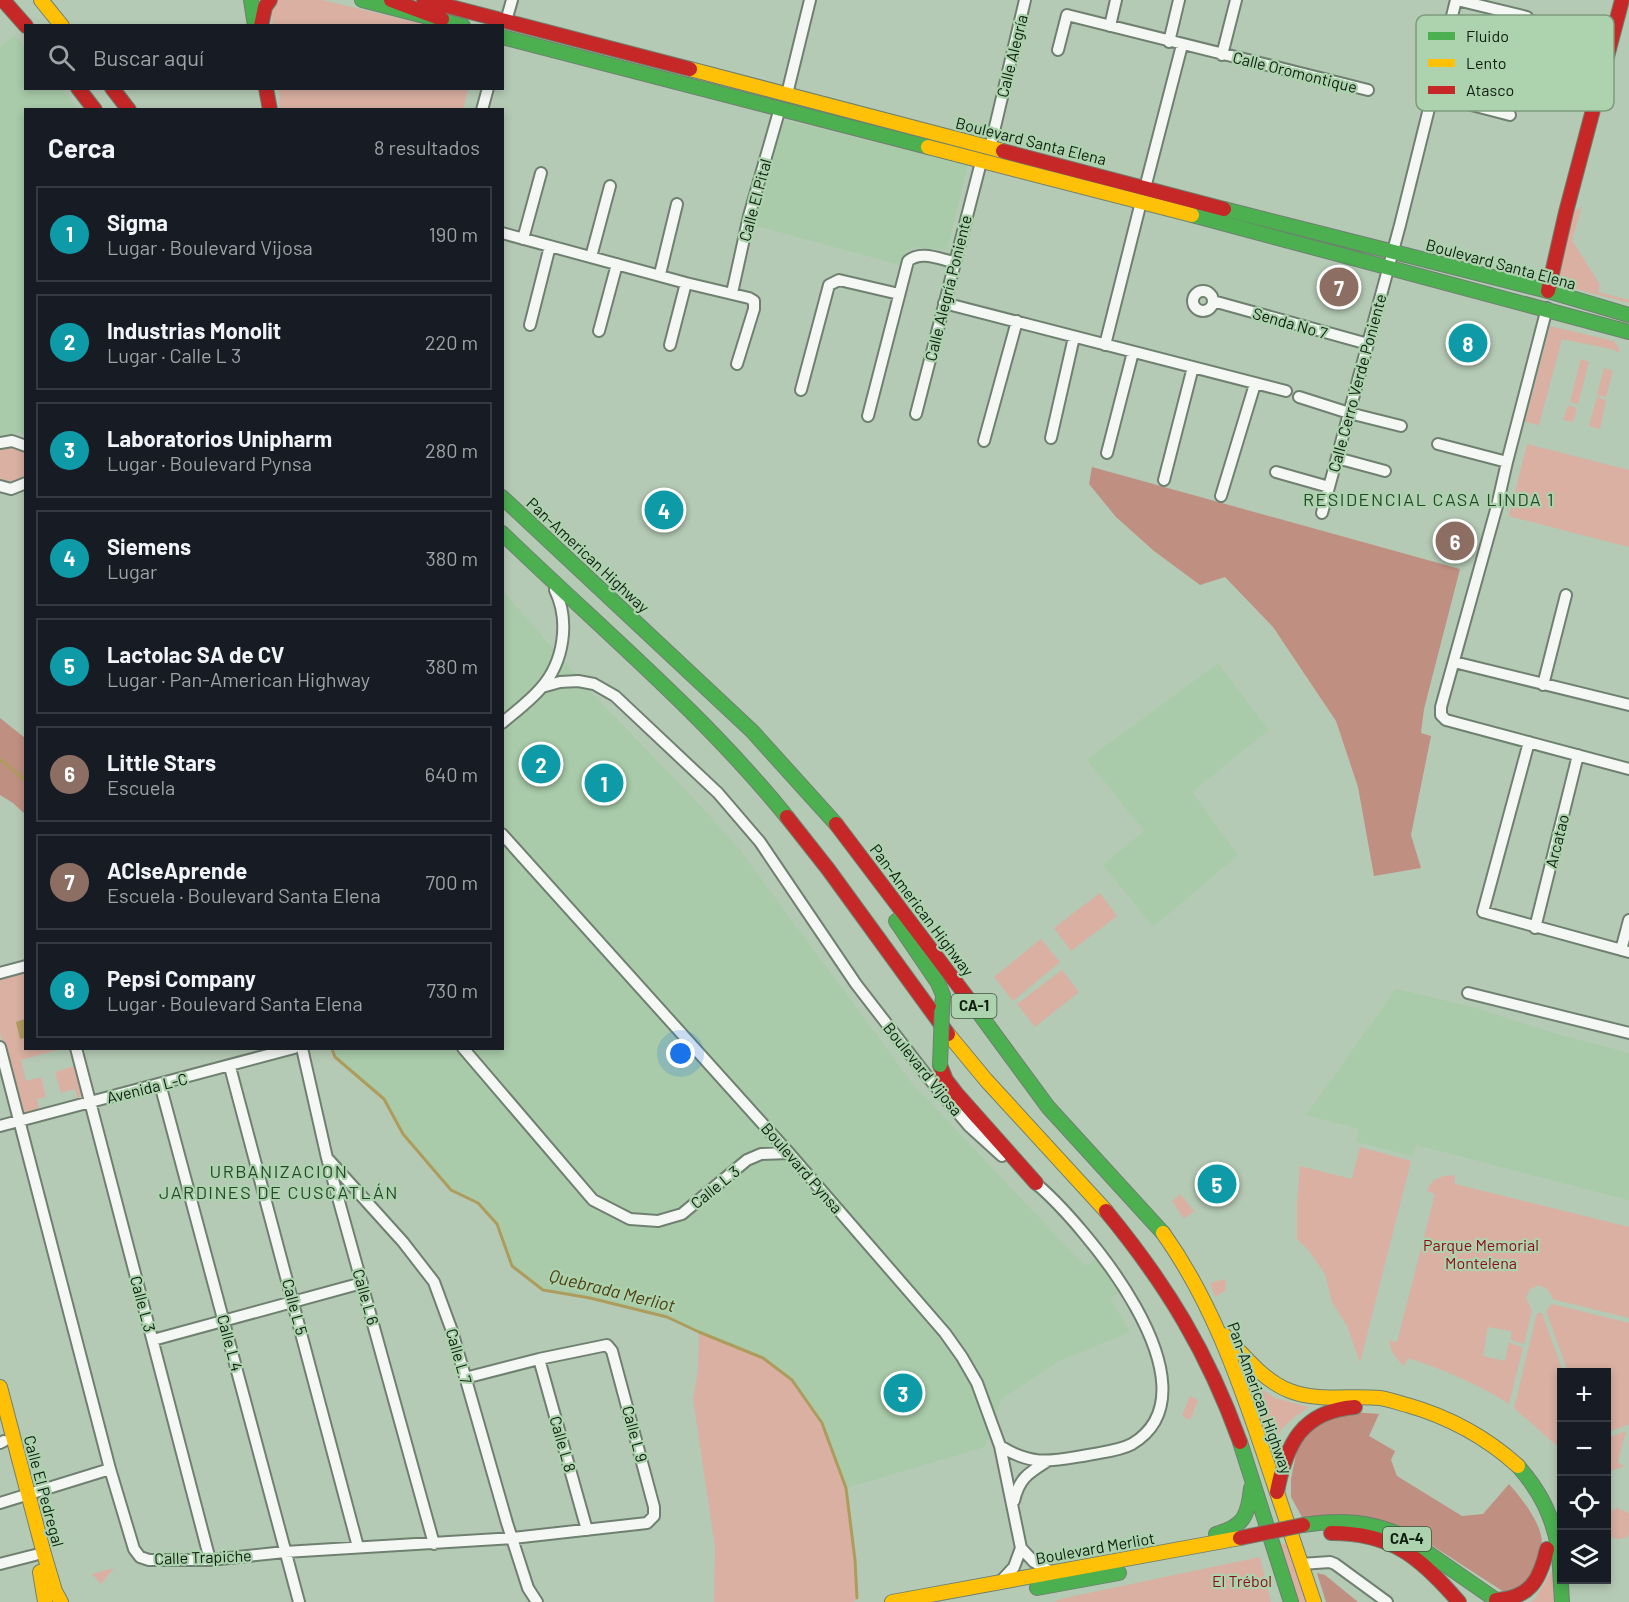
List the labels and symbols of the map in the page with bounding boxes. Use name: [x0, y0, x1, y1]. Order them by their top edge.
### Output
street label: Calle Alegría: [992, 12, 1031, 99]
legend: [1416, 15, 1614, 111]
text: Fluido: [1466, 26, 1509, 45]
street label: Calle Oromontique: [1231, 47, 1359, 96]
text: Lento: [1466, 53, 1507, 72]
text: Atasco: [1466, 80, 1514, 99]
street label: Boulevard Santa Elena: [954, 113, 1108, 168]
street label: Calle El Pital: [734, 157, 775, 243]
street label: Calle Alegría Poniente: [920, 213, 975, 363]
street label: Boulevard Santa Elena: [1424, 234, 1578, 293]
pin: 7: [1320, 264, 1358, 310]
street label: Calle Cerro Verde Poniente: [1324, 292, 1389, 474]
street label: Senda No 7: [1251, 303, 1330, 342]
pin: 8: [1448, 320, 1488, 366]
pin: 4: [644, 488, 684, 532]
district label: RESIDENCIAL CASA LINDA 1: [1303, 488, 1555, 510]
street label: Pan-American Highway: [523, 493, 654, 617]
pin: 6: [1436, 518, 1474, 564]
pin: 2: [522, 742, 560, 786]
pin: 1: [584, 760, 624, 806]
street label: Arcatao: [1541, 812, 1572, 870]
street label: Pan-American Highway: [867, 840, 979, 980]
road number: CA-1: [952, 994, 996, 1018]
street label: Boulevard Vijosa: [880, 1018, 967, 1119]
your location: [666, 1039, 695, 1068]
street label: Avenida L-C: [104, 1068, 189, 1107]
street label: Boulevard Pynsa: [758, 1118, 847, 1217]
district label: URBANIZACION JARDINES DE CUSCATLÁN: [159, 1160, 399, 1203]
street label: Calle L 3: [686, 1161, 743, 1212]
pin: 5: [1198, 1162, 1236, 1206]
park label: Parque Memorial Montelena: [1423, 1235, 1539, 1272]
water label: Quebrada Merliot: [547, 1264, 678, 1316]
street label: Calle L 6: [349, 1267, 384, 1327]
street label: Calle L 3: [127, 1274, 160, 1334]
street label: Calle L 5: [279, 1277, 312, 1337]
street label: Calle L 4: [214, 1312, 247, 1373]
street label: Pan-American Highway: [1224, 1319, 1297, 1477]
street label: Calle L 7: [443, 1326, 477, 1386]
pin: 3: [884, 1370, 922, 1416]
street label: Calle L 9: [619, 1404, 652, 1464]
street label: Calle L 8: [546, 1414, 581, 1474]
street label: Calle El Pedregal: [20, 1433, 68, 1549]
road number: CA-4: [1383, 1527, 1431, 1551]
street label: Boulevard Merliot: [1034, 1528, 1156, 1567]
street label: Calle Trapiche: [154, 1545, 252, 1568]
park label: El Trébol: [1212, 1571, 1272, 1590]

